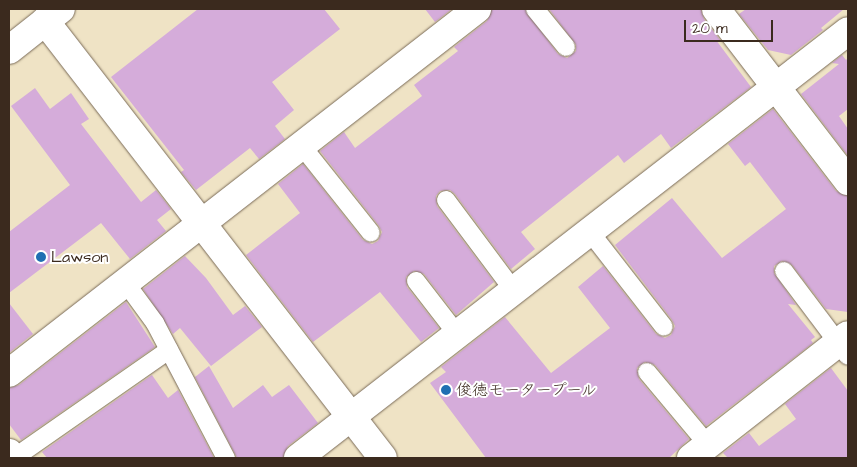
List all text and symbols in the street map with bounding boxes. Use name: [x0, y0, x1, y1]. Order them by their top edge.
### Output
scale bar: [687, 10, 776, 42]
text: 20 m: [692, 18, 728, 39]
place label: Lawson: [51, 247, 108, 267]
marker: Lawson: [35, 251, 47, 263]
place label: 俊徳モータープール: [456, 380, 599, 400]
marker: 俊徳モータープール: [440, 384, 452, 396]

